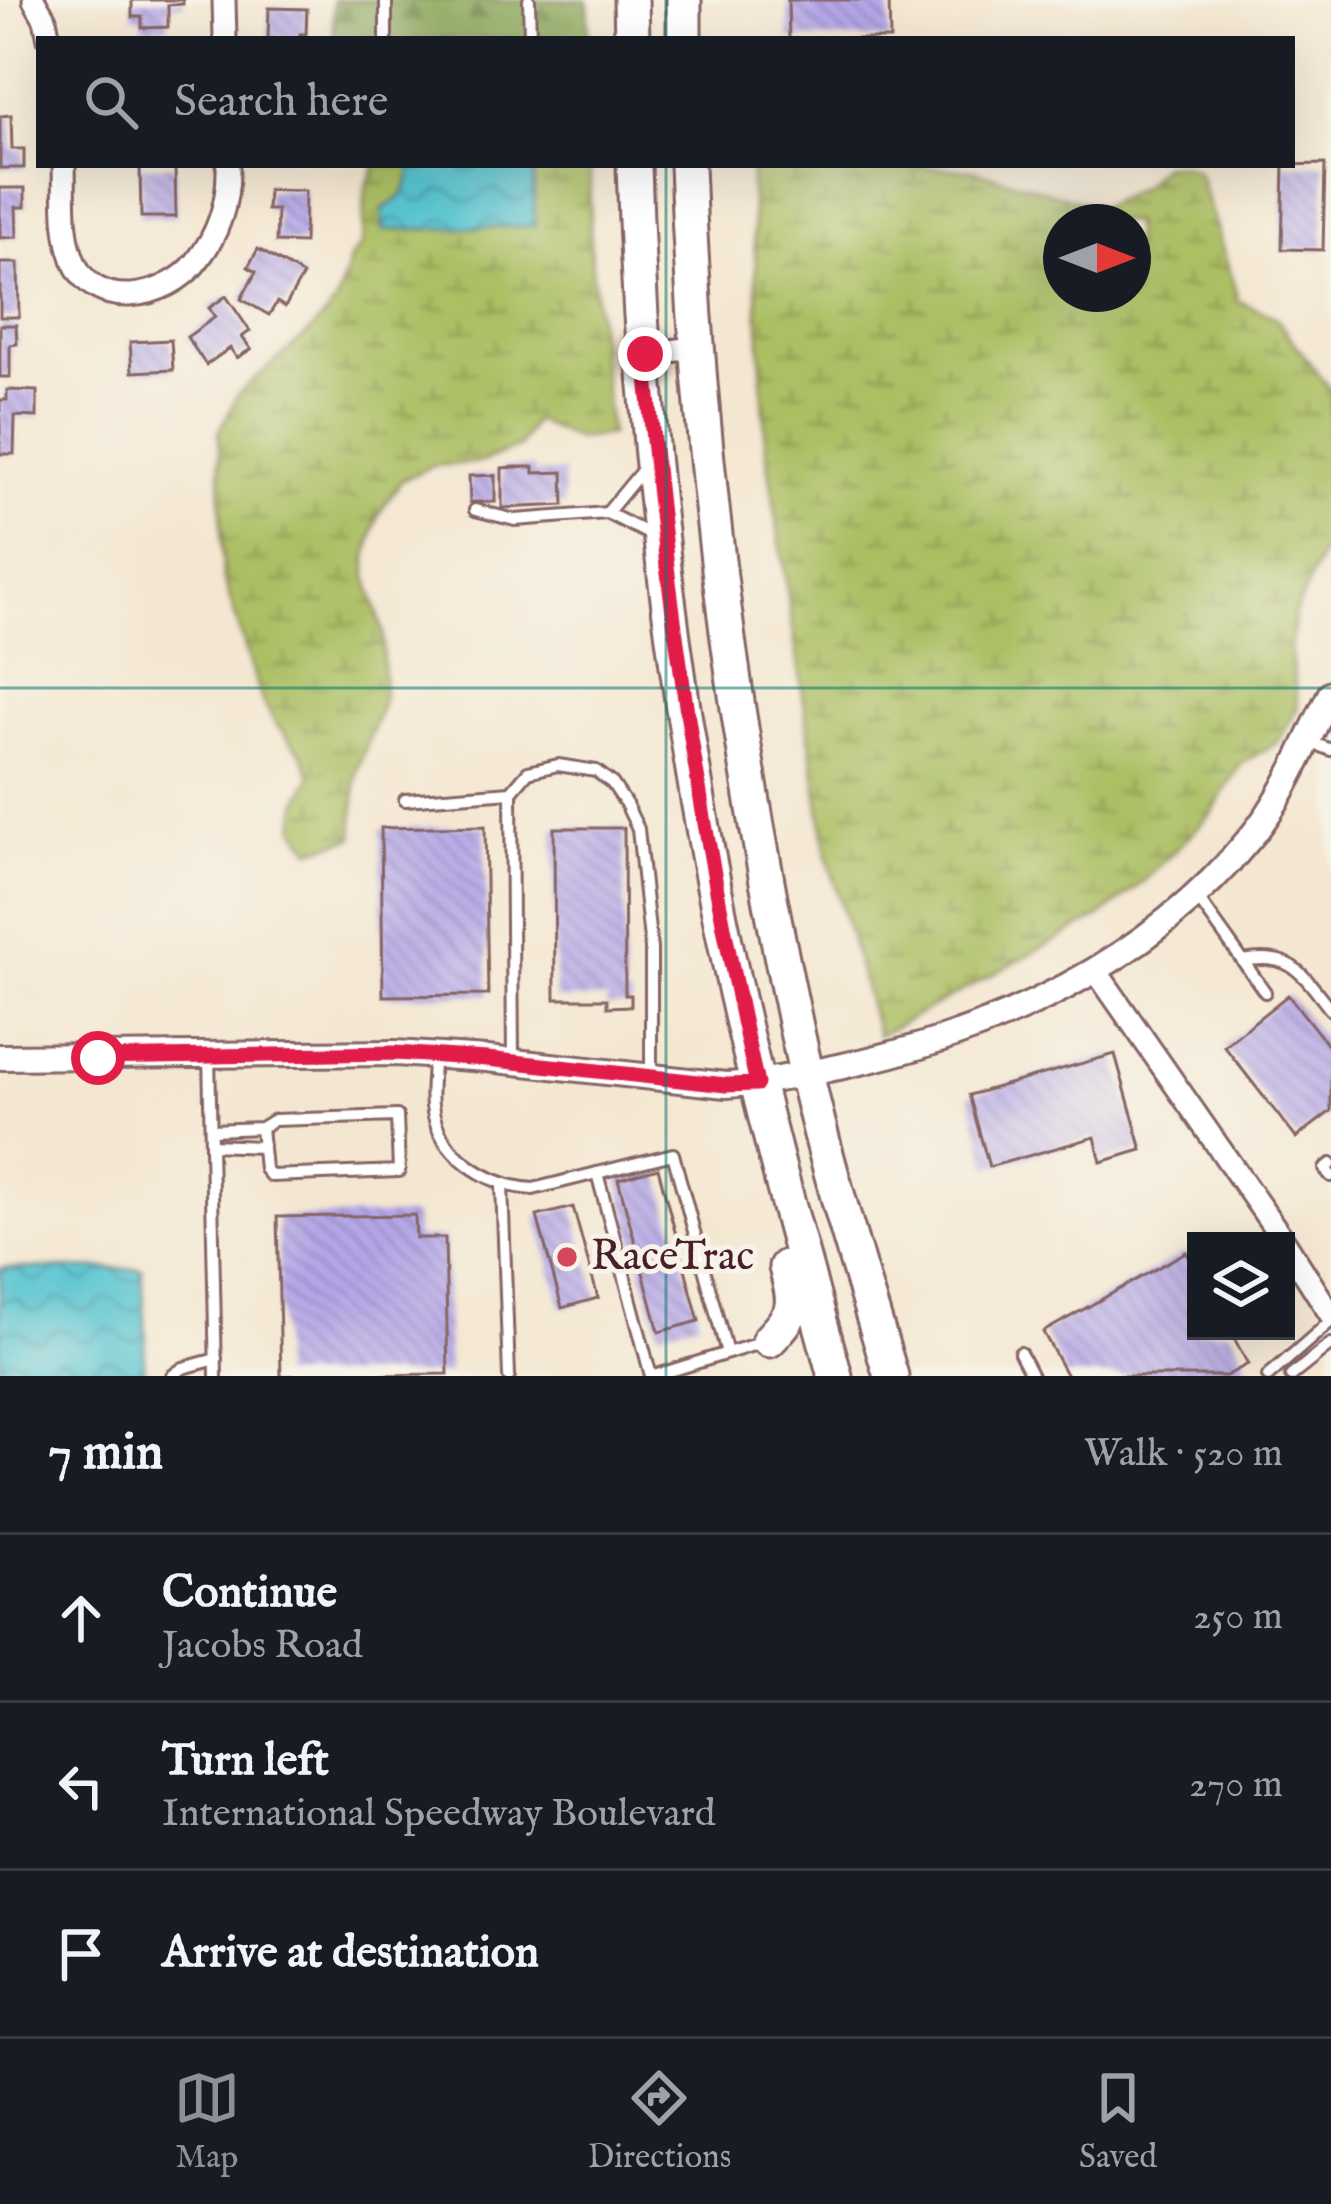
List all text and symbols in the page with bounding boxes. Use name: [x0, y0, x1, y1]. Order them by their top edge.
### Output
search box: [36, 36, 1295, 168]
icon: search: [78, 69, 144, 135]
text: Search here: [174, 74, 388, 131]
north arrow: [1043, 204, 1151, 312]
route end: [618, 327, 672, 381]
route start: [71, 1031, 125, 1085]
place label: RaceTrac: [591, 1231, 754, 1284]
map controls: [1187, 1232, 1295, 1340]
button: layers: [1187, 1232, 1295, 1340]
marker: RaceTrac: [554, 1244, 580, 1270]
text: 7 min: [48, 1422, 163, 1487]
text: Walk · 520 m: [1084, 1430, 1283, 1479]
text: Continue: [162, 1565, 337, 1622]
icon: ahead: [48, 1585, 114, 1651]
text: 250 m: [1193, 1593, 1283, 1642]
text: Jacobs Road: [162, 1622, 363, 1671]
text: Turn left: [162, 1733, 329, 1790]
icon: left: [48, 1753, 114, 1819]
text: 270 m: [1189, 1761, 1283, 1810]
text: International Speedway Boulevard: [162, 1790, 716, 1839]
icon: arrive: [48, 1921, 114, 1987]
text: Arrive at destination: [162, 1925, 539, 1982]
tab: Map: [174, 2065, 240, 2179]
tab: Directions: [588, 2065, 731, 2179]
tab: Saved: [1079, 2065, 1157, 2179]

